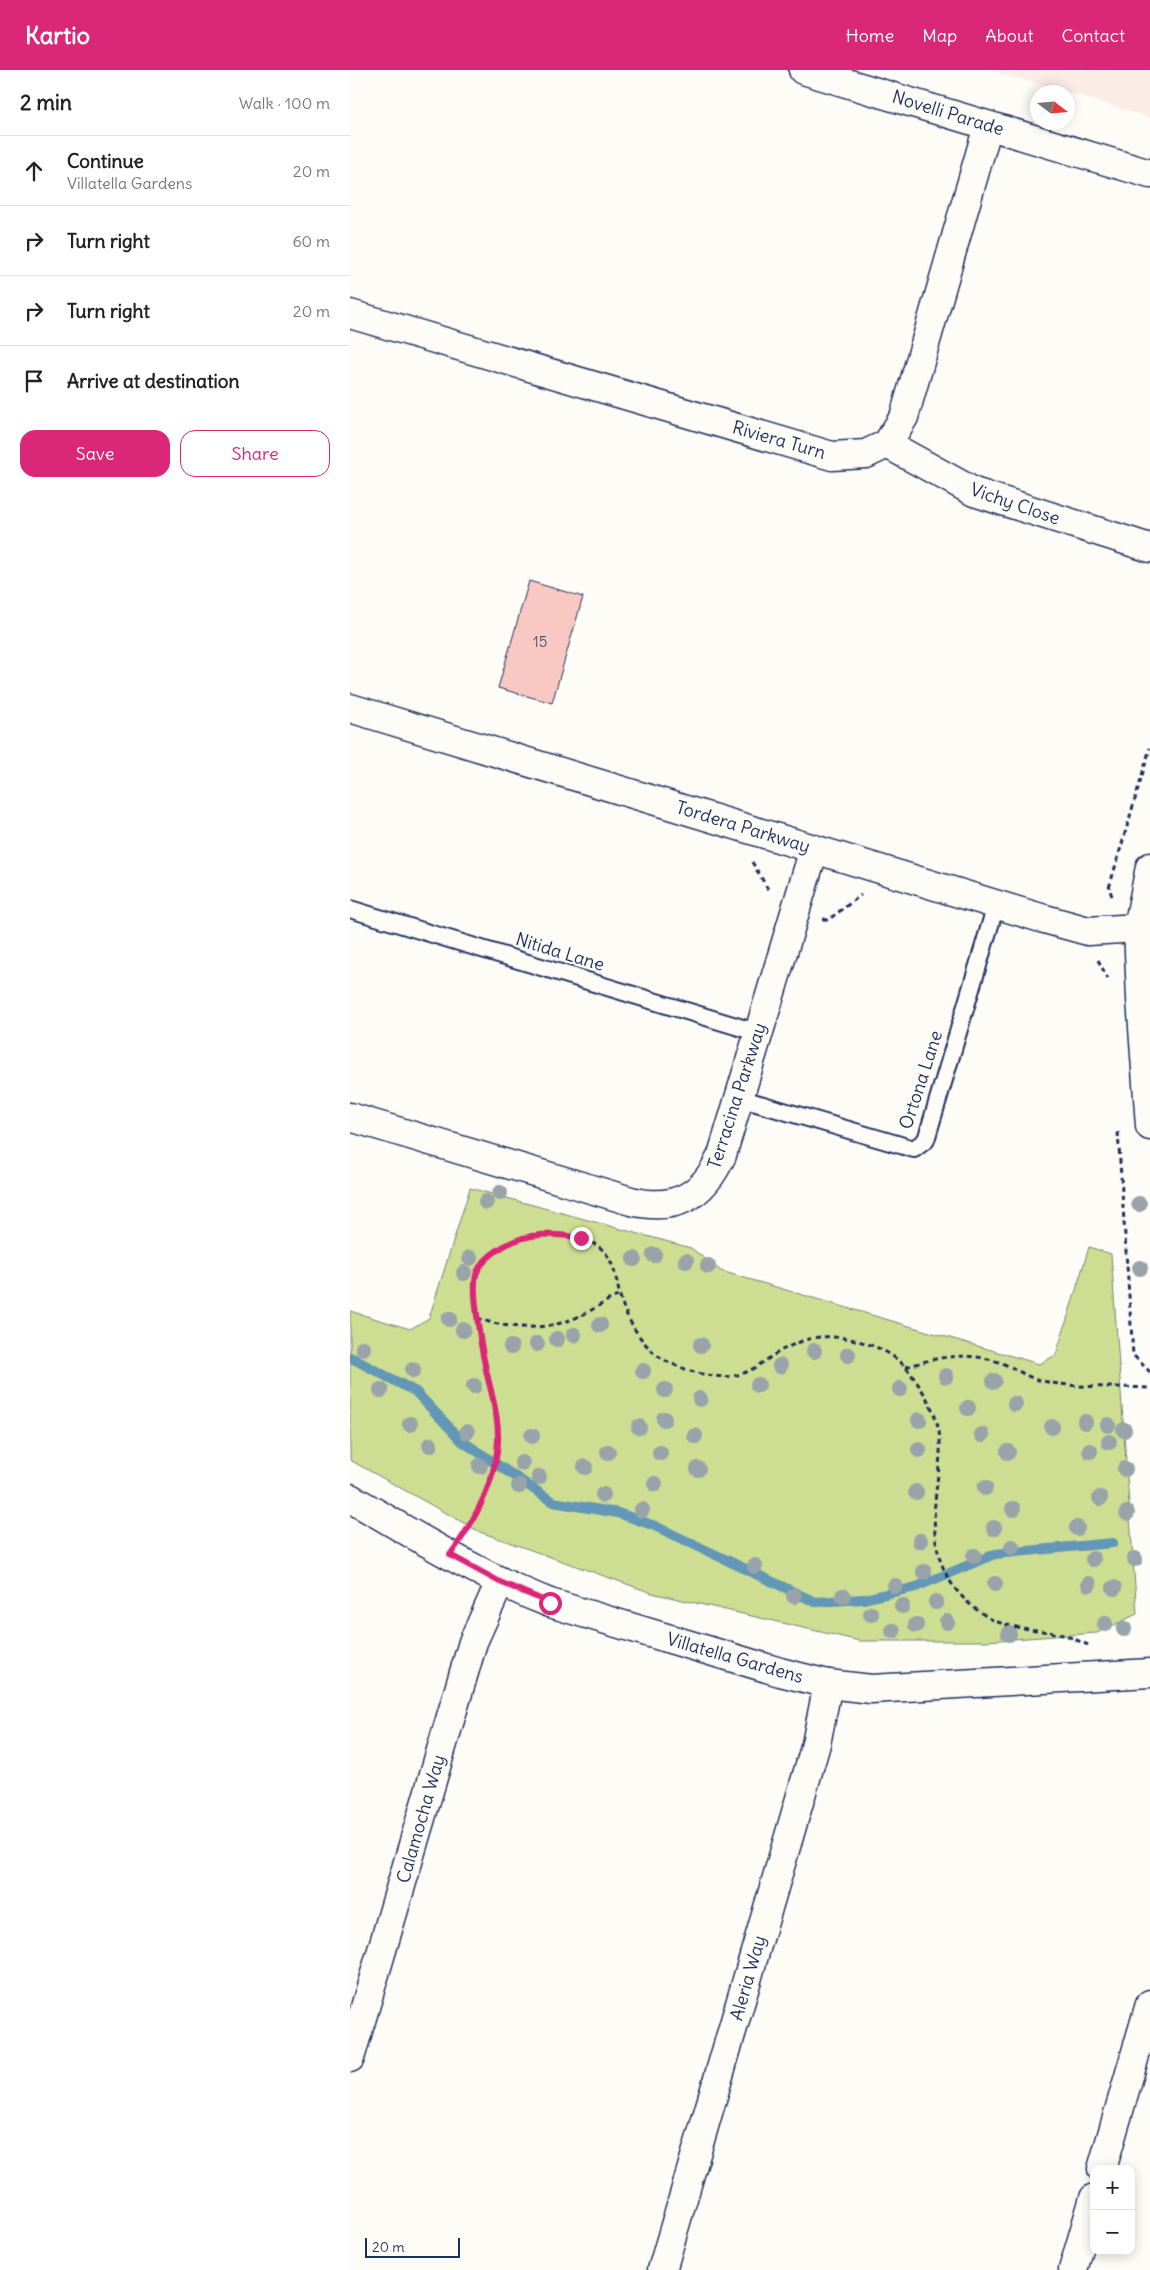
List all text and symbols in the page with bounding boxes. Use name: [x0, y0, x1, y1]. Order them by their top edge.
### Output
text: Kartio: [25, 20, 90, 50]
text: Home: [846, 24, 894, 47]
text: Map: [922, 24, 957, 47]
text: About: [985, 24, 1033, 47]
text: Contact: [1061, 24, 1125, 47]
street label: Novelli Parade: [890, 85, 1007, 140]
north arrow: [1030, 85, 1075, 130]
text: 2 min: [20, 89, 72, 116]
text: Walk · 100 m: [239, 93, 330, 113]
text: Continue: [67, 149, 144, 173]
icon: ahead: [20, 157, 48, 185]
text: 20 m: [293, 161, 330, 181]
text: Villatella Gardens: [67, 173, 192, 193]
icon: right: [20, 227, 48, 255]
text: Turn right: [67, 229, 150, 253]
text: 60 m: [292, 231, 330, 251]
icon: right: [20, 297, 48, 325]
text: Turn right: [67, 299, 150, 323]
text: 20 m: [293, 301, 330, 321]
icon: arrive: [20, 367, 48, 395]
text: Arrive at destination: [67, 369, 240, 393]
street label: Riviera Turn: [730, 415, 828, 464]
button: Save: [20, 430, 170, 477]
button: Share: [180, 430, 330, 477]
street label: Vichy Close: [967, 477, 1063, 530]
house number: 15: [533, 632, 547, 651]
street label: Tordera Parkway: [673, 795, 813, 858]
street label: Nitida Lane: [513, 927, 607, 976]
street label: Terracina Parkway: [702, 1020, 771, 1172]
street label: Ortona Lane: [894, 1028, 947, 1132]
route end: [570, 1227, 593, 1250]
route start: [539, 1592, 562, 1615]
street label: Villatella Gardens: [664, 1627, 806, 1688]
street label: Calamocha Way: [391, 1752, 450, 1886]
street label: Aleria Way: [724, 1933, 771, 2023]
map controls: [1090, 2165, 1135, 2255]
button: +: [1090, 2165, 1135, 2210]
button: −: [1090, 2210, 1135, 2255]
scale bar: [365, 2235, 460, 2258]
text: 20 m: [372, 2238, 405, 2256]

